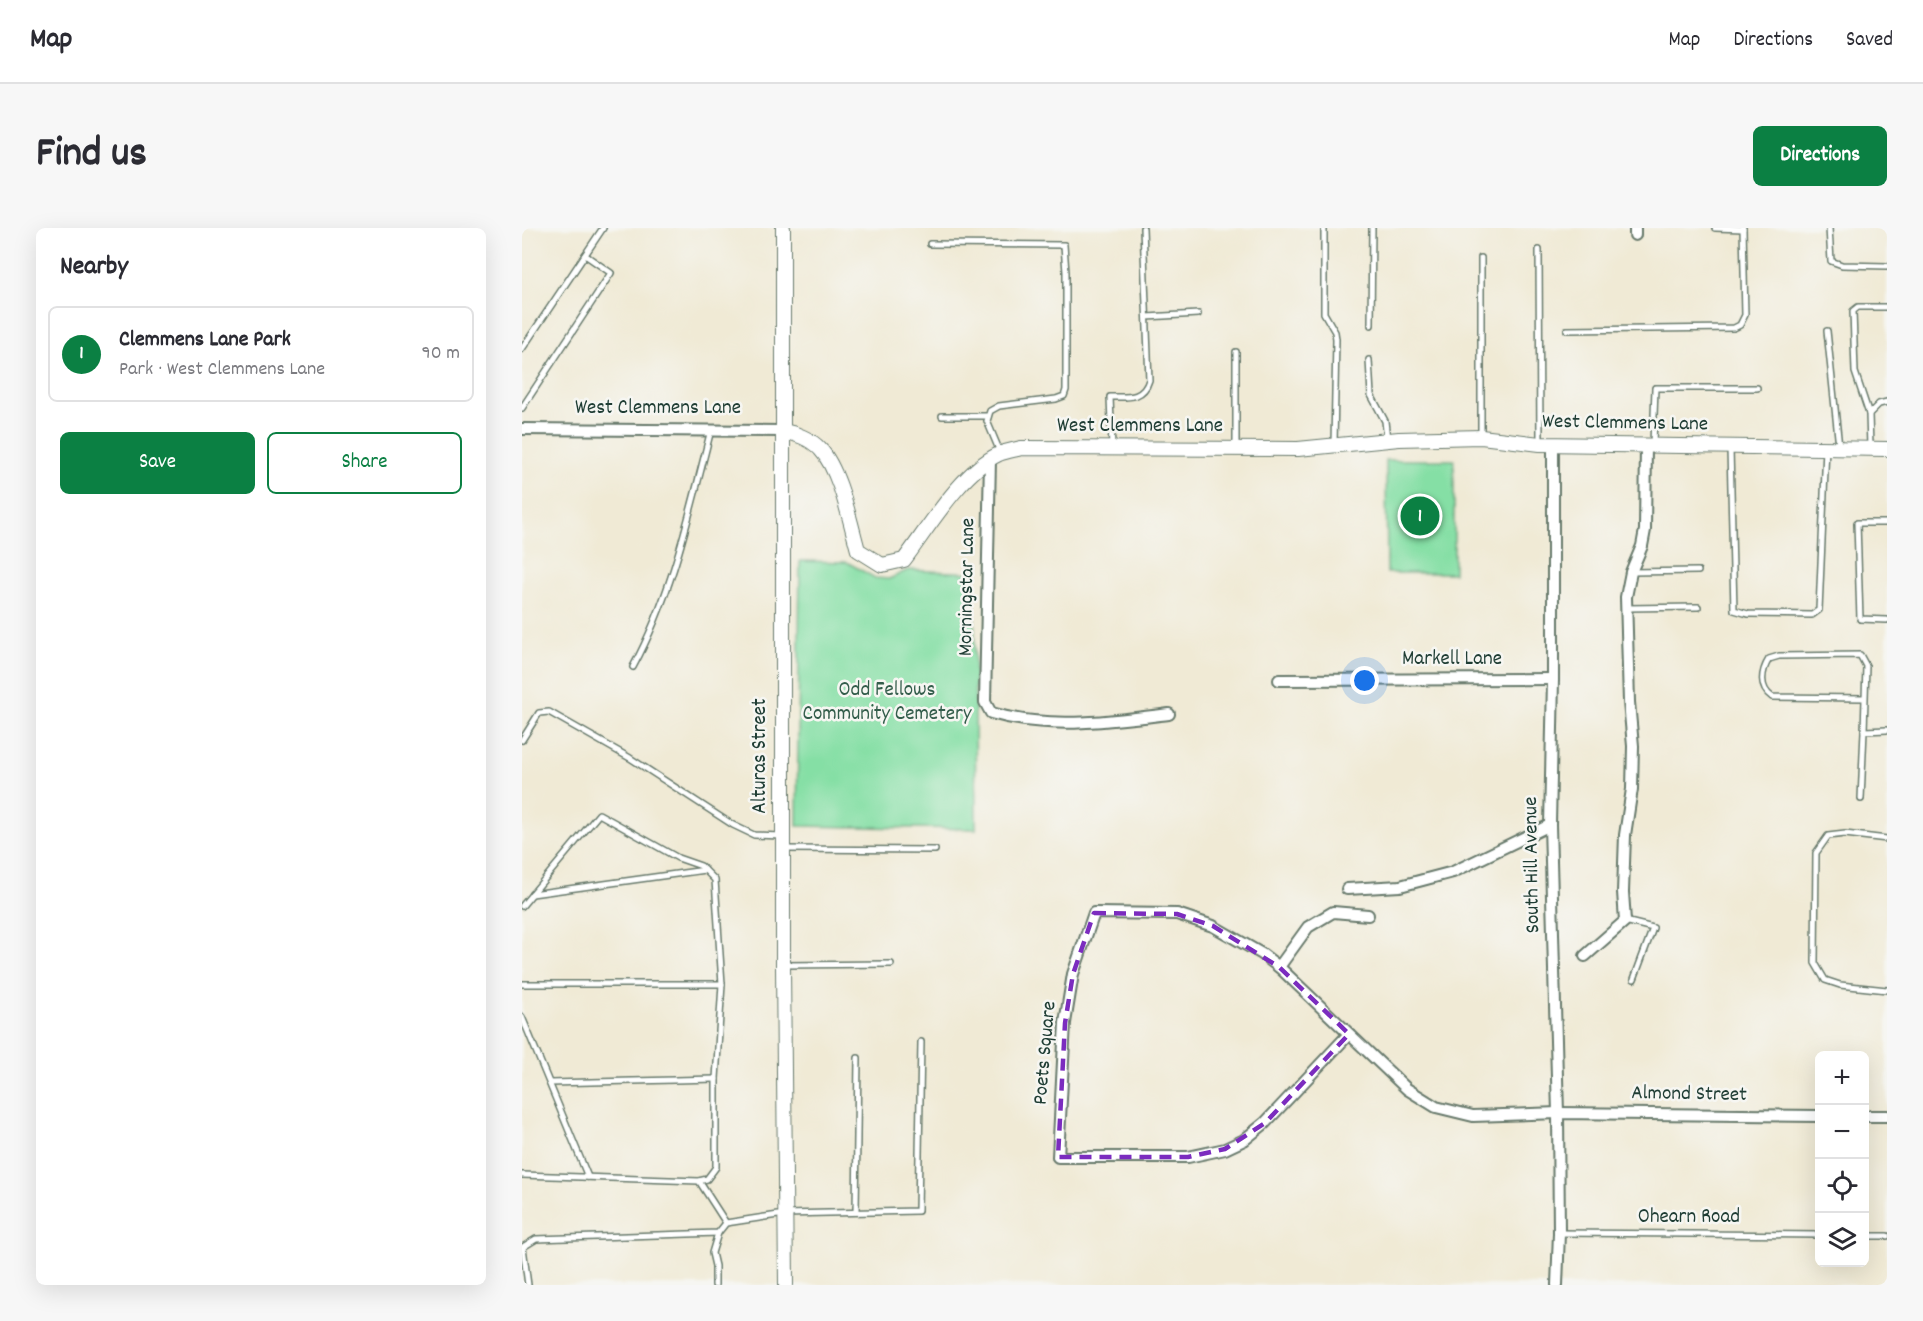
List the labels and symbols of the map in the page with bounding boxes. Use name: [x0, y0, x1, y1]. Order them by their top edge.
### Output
street label: West Clemmens Lane: [575, 394, 741, 424]
street label: West Clemmens Lane: [1542, 408, 1708, 440]
street label: West Clemmens Lane: [1057, 412, 1223, 442]
pin: 1: [1400, 494, 1440, 538]
street label: Morningstar Lane: [952, 518, 984, 656]
street label: Markell Lane: [1402, 645, 1502, 675]
your location: [1350, 666, 1379, 695]
park label: Odd Fellows Community Cemetery: [803, 676, 972, 730]
street label: Alturas Street: [746, 698, 776, 814]
street label: South Hill Avenue: [1517, 796, 1549, 934]
street label: Poets Square: [1027, 1000, 1065, 1106]
street label: Almond Street: [1631, 1079, 1747, 1111]
street label: Ohearn Road: [1638, 1203, 1740, 1233]

